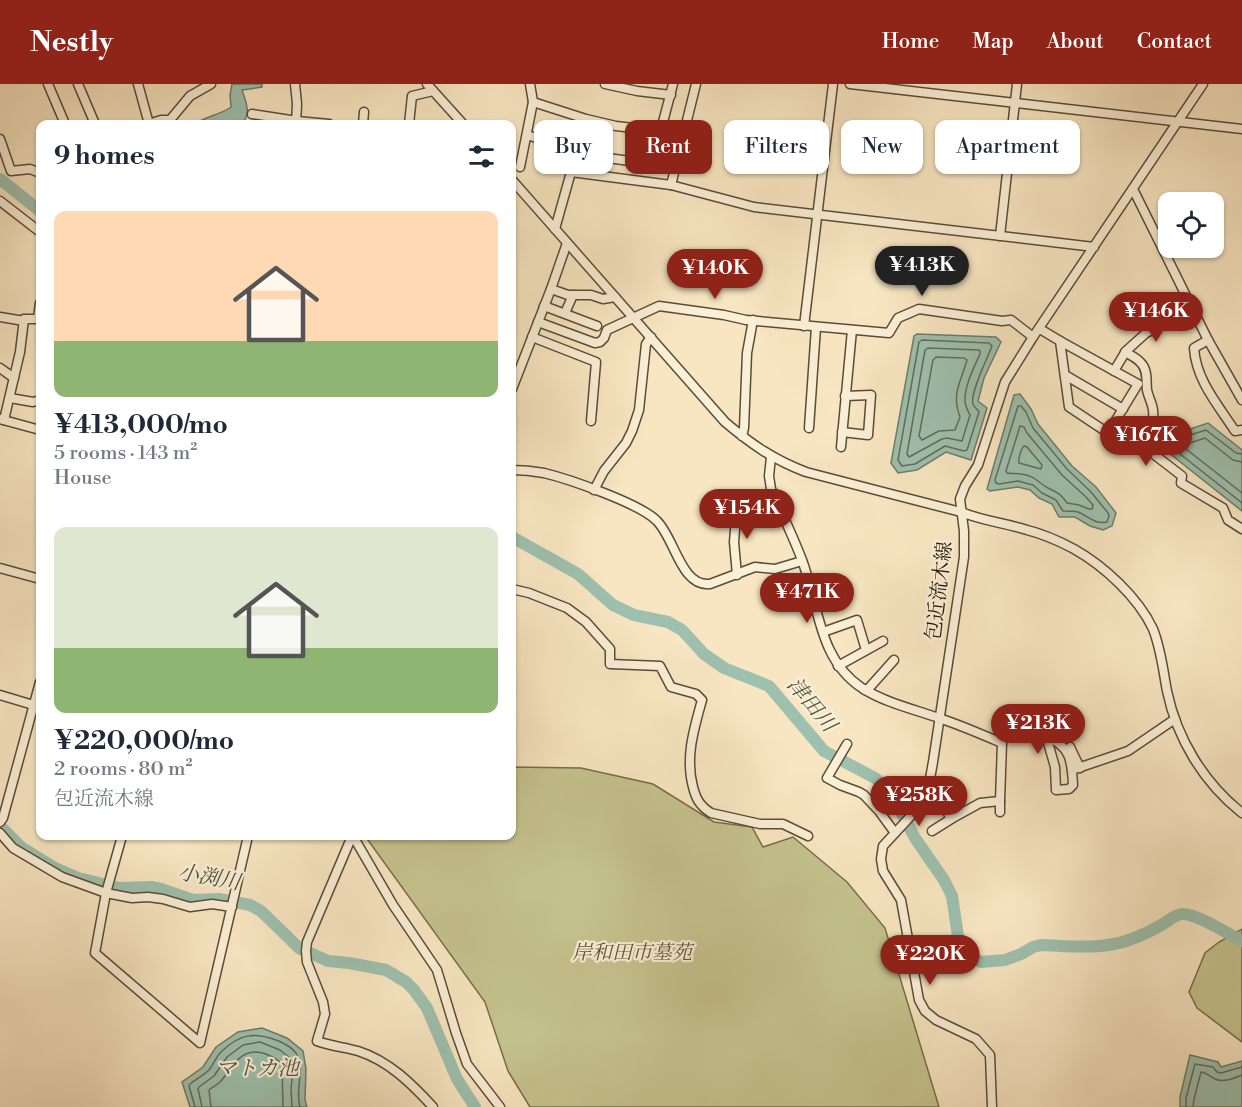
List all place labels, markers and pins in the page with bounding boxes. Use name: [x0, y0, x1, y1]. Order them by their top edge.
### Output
pin: ¥413K: [880, 246, 964, 297]
pin: ¥140K: [673, 249, 757, 300]
pin: ¥146K: [1114, 292, 1198, 343]
pin: ¥167K: [1104, 416, 1188, 467]
pin: ¥154K: [705, 489, 789, 540]
pin: ¥471K: [765, 573, 849, 624]
pin: ¥213K: [996, 704, 1080, 755]
pin: ¥258K: [877, 776, 961, 827]
pin: ¥220K: [888, 935, 972, 986]

